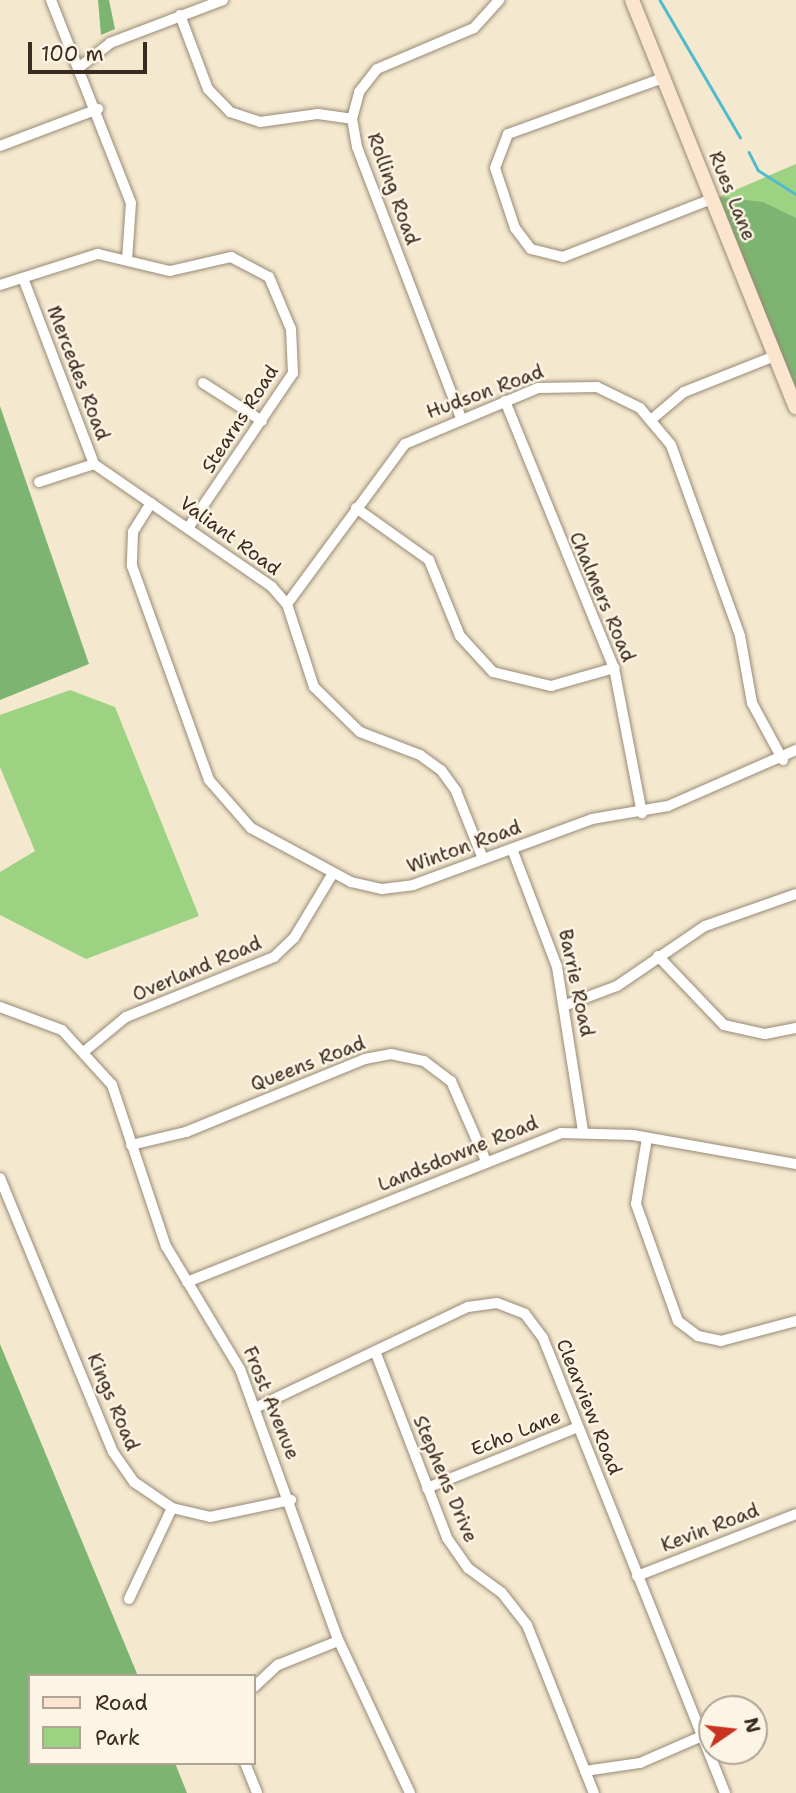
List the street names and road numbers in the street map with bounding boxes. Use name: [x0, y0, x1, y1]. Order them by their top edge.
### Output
street label: Rolling Road: [362, 130, 424, 248]
street label: Rues Lane: [704, 148, 760, 244]
street label: Mercedes Road: [42, 303, 114, 443]
street label: Hudson Road: [423, 360, 547, 424]
street label: Stearns Road: [197, 361, 283, 477]
street label: Valiant Road: [175, 492, 285, 580]
street label: Chalmers Road: [564, 529, 640, 665]
street label: Winton Road: [404, 816, 524, 878]
street label: Barrie Road: [553, 927, 599, 1039]
street label: Overland Road: [129, 932, 265, 1006]
street label: Queens Road: [248, 1032, 368, 1096]
street label: Landsdowne Road: [375, 1111, 541, 1197]
street label: Clearview Road: [551, 1336, 627, 1478]
street label: Frost Avenue: [238, 1343, 304, 1463]
street label: Kings Road: [82, 1350, 144, 1454]
street label: Echo Lane: [468, 1405, 564, 1461]
street label: Stephens Drive: [408, 1412, 482, 1546]
street label: Kevin Road: [658, 1499, 762, 1557]

